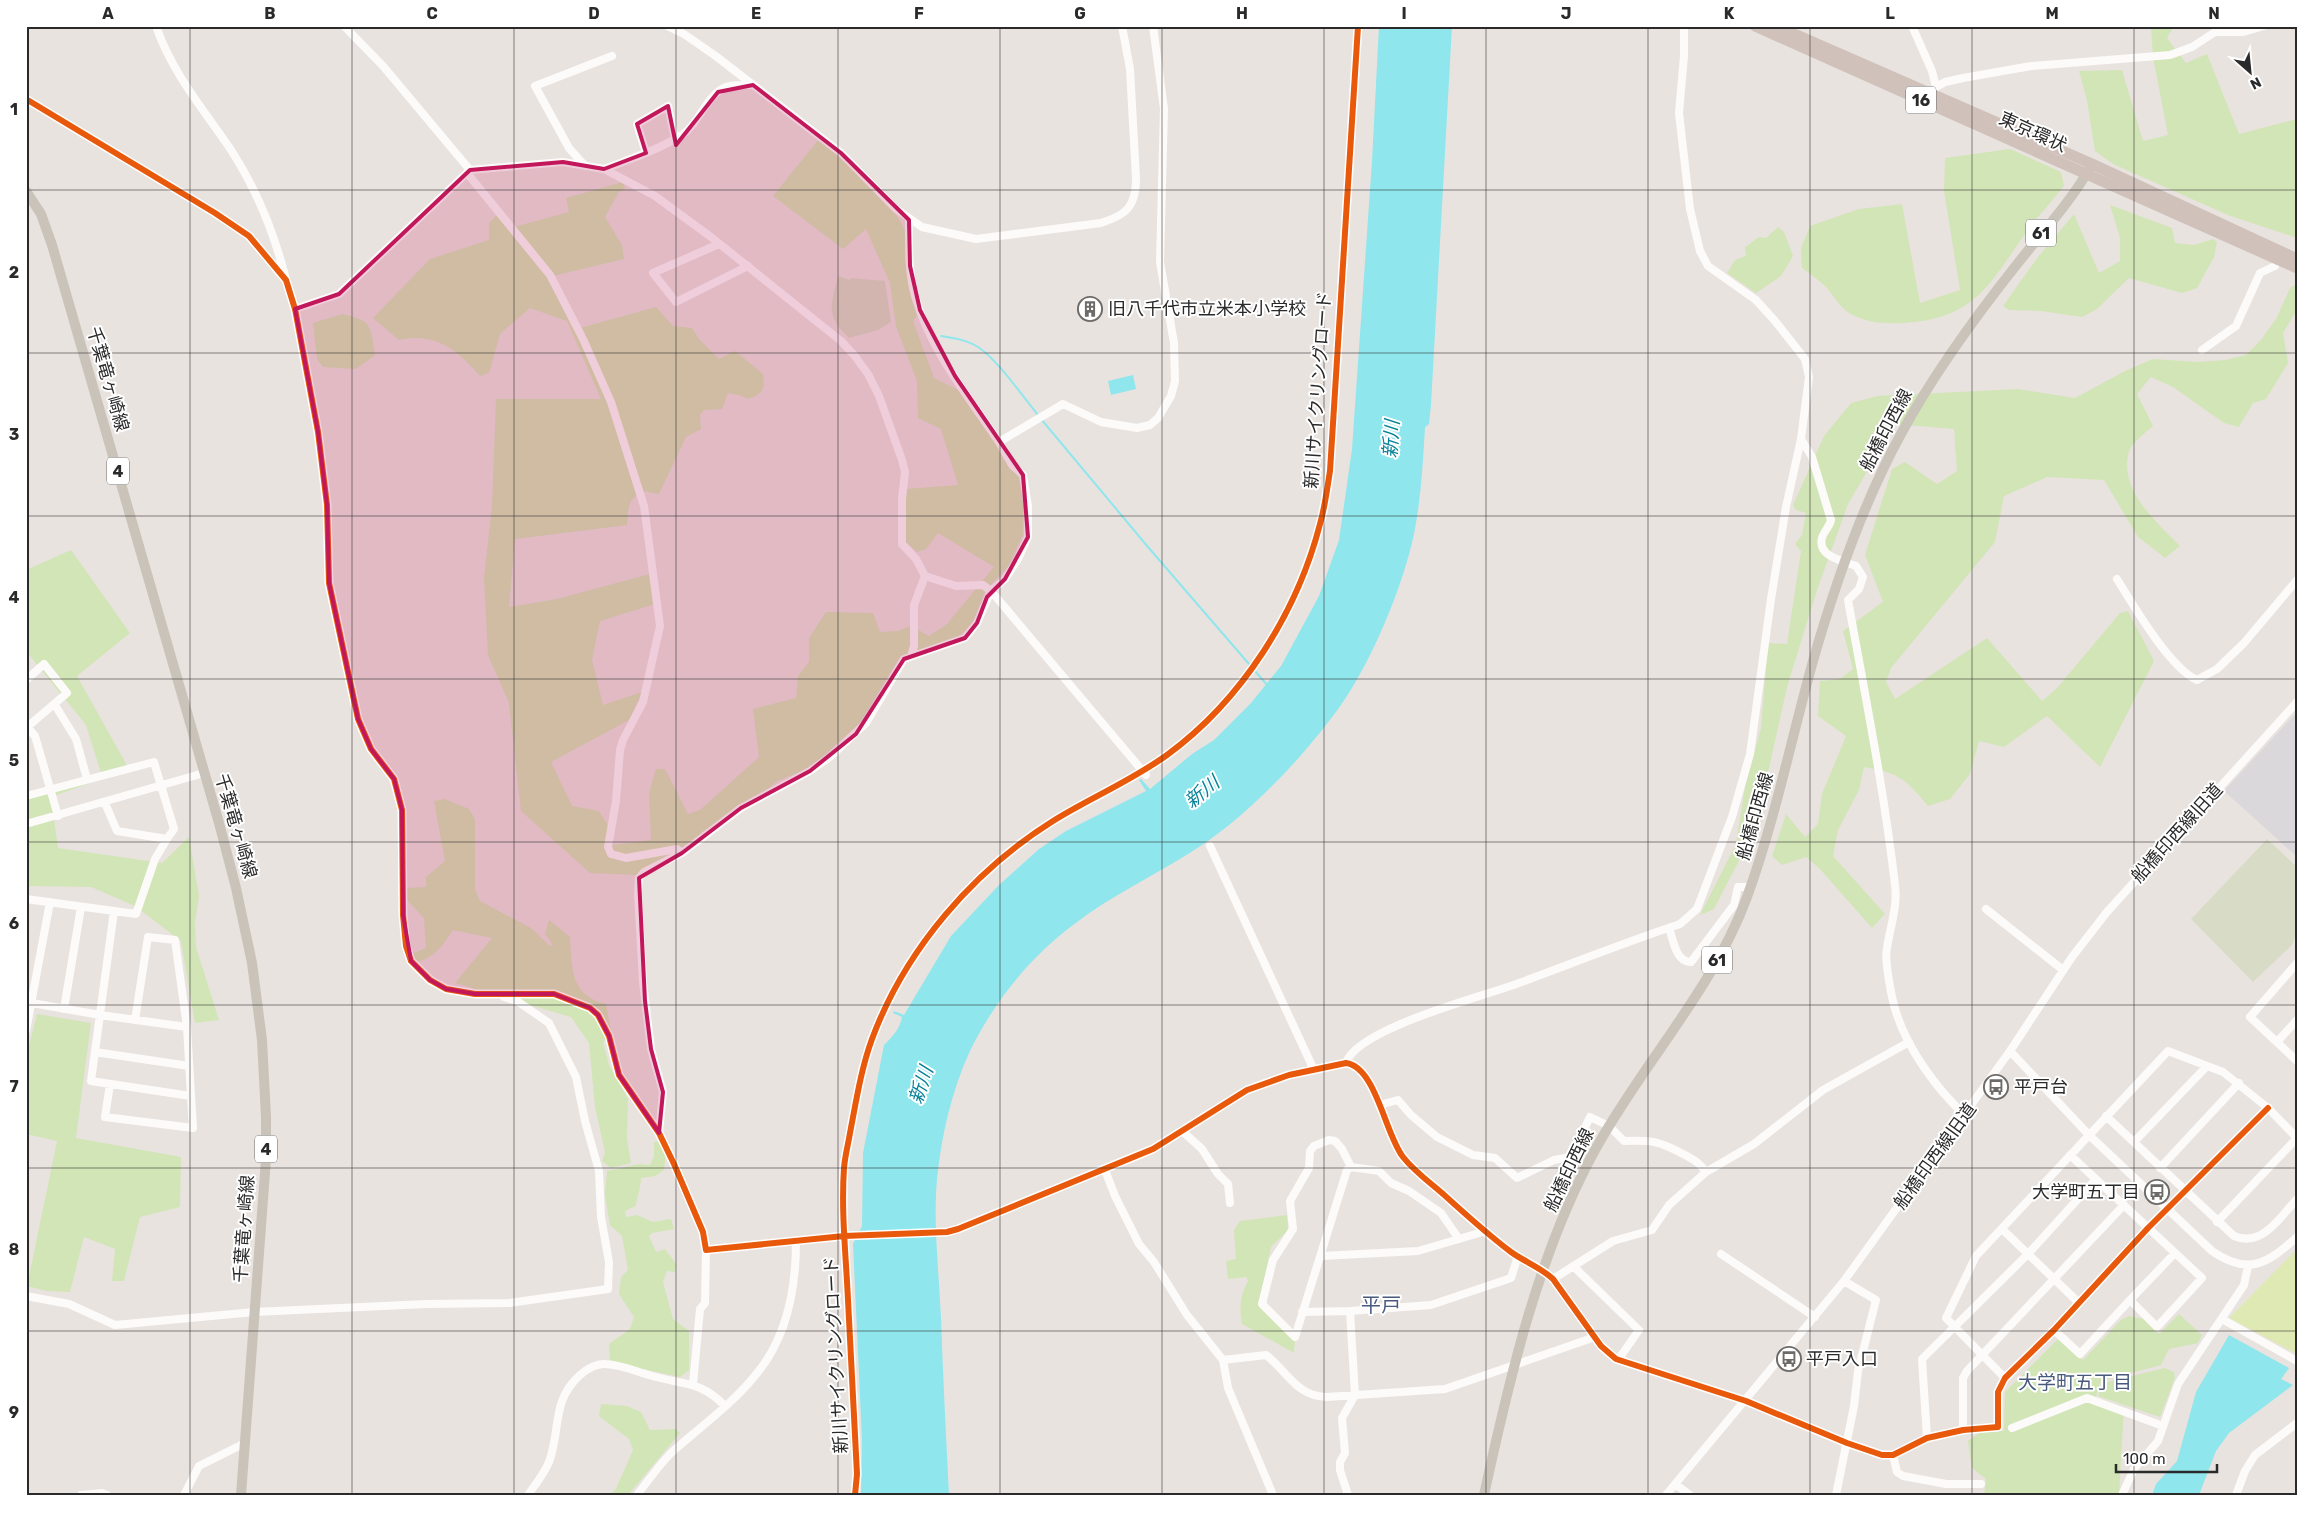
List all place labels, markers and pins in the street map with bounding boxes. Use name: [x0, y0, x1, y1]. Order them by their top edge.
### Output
building icon: 旧八千代市立米本小学校: [1077, 296, 1103, 322]
place label: 旧八千代市立米本小学校: [1108, 298, 1306, 320]
bus stop icon: 平戸台: [1983, 1074, 2009, 1100]
place label: 平戸台: [2014, 1076, 2068, 1098]
bus stop icon: 大学町五丁目: [2144, 1179, 2170, 1205]
place label: 大学町五丁目: [2032, 1181, 2140, 1203]
bus stop icon: 平戸入口: [1776, 1346, 1802, 1372]
place label: 平戸入口: [1806, 1348, 1878, 1370]

